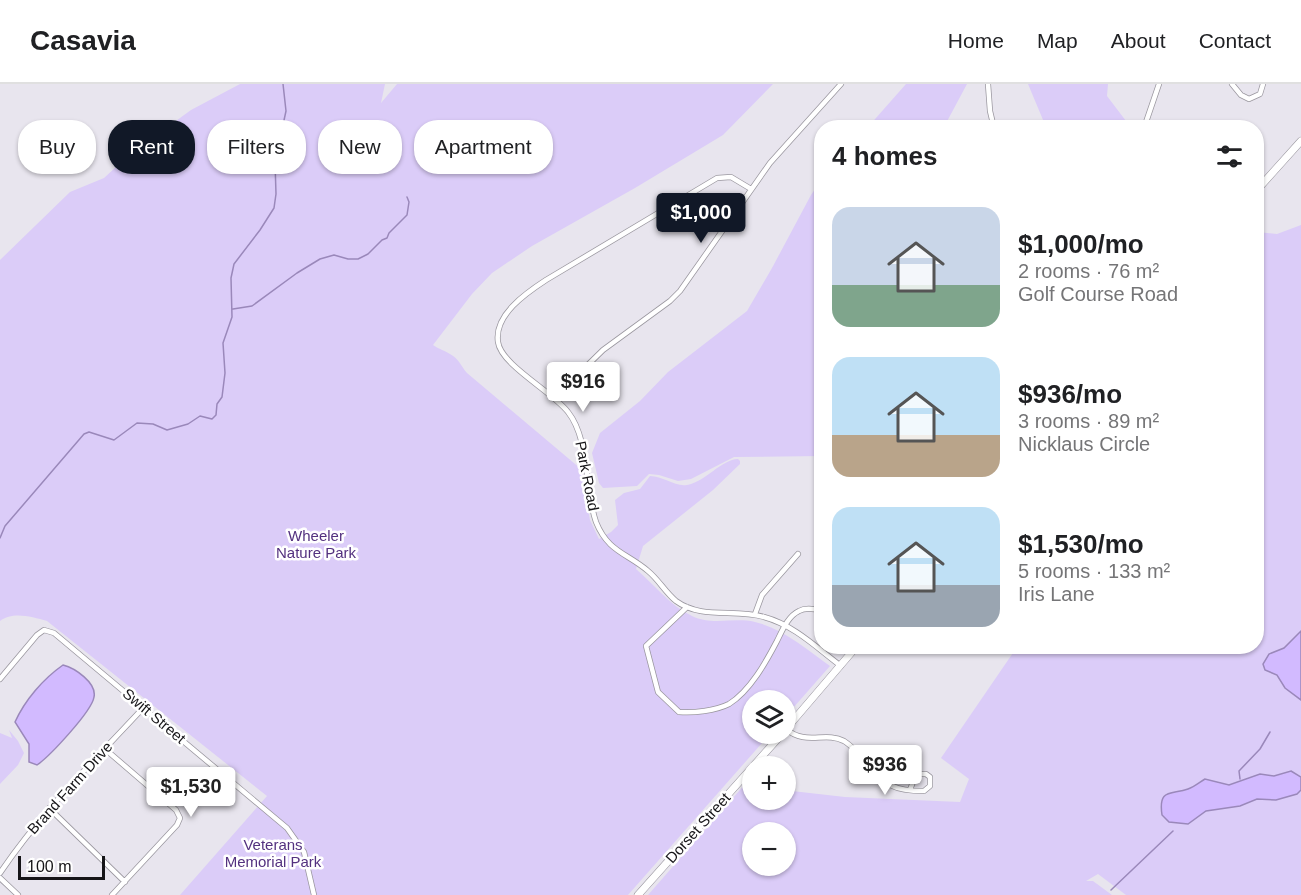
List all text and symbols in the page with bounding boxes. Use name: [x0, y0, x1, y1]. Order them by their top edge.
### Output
text: Casavia: [30, 25, 136, 56]
text: Home: [948, 29, 1004, 52]
text: Map: [1037, 29, 1078, 52]
text: About: [1111, 29, 1166, 52]
text: Contact: [1199, 29, 1271, 52]
chip: Buy: [18, 120, 96, 174]
chip: Rent: [108, 120, 195, 174]
chip: Filters: [207, 120, 306, 174]
chip: New: [318, 120, 402, 174]
chip: Apartment: [414, 120, 553, 174]
icon: filters: [1213, 140, 1246, 173]
text: 4 homes: [832, 141, 938, 171]
pin: $1,000: [652, 193, 750, 244]
text: $1,000: [670, 201, 732, 223]
text: $1,000/mo: [1018, 229, 1144, 259]
icon: home: [880, 231, 952, 303]
text: 2 rooms · 76 m²: [1018, 260, 1159, 282]
text: Golf Course Road: [1018, 283, 1178, 305]
pin: $916: [547, 362, 619, 413]
text: $916: [561, 370, 605, 392]
text: $936/mo: [1018, 379, 1122, 409]
icon: home: [880, 381, 952, 453]
text: 3 rooms · 89 m²: [1018, 410, 1159, 432]
text: Nicklaus Circle: [1018, 433, 1150, 455]
street label: Park Road: [572, 439, 603, 512]
park label: Wheeler Nature Park: [276, 527, 357, 561]
text: $1,530/mo: [1018, 529, 1144, 559]
icon: home: [880, 531, 952, 603]
text: 5 rooms · 133 m²: [1018, 560, 1170, 582]
text: Iris Lane: [1018, 583, 1095, 605]
street label: Swift Street: [119, 684, 190, 747]
map controls: [742, 690, 796, 876]
button: layers: [742, 690, 796, 744]
street label: Brand Farm Drive: [24, 738, 116, 837]
pin: $936: [849, 745, 921, 796]
text: $936: [863, 753, 907, 775]
button: +: [742, 756, 796, 810]
pin: $1,530: [142, 767, 240, 818]
text: $1,530: [160, 775, 222, 797]
street label: Dorset Street: [662, 789, 734, 866]
button: −: [742, 822, 796, 876]
park label: Veterans Memorial Park: [225, 836, 322, 870]
scale bar: [18, 853, 105, 880]
text: 100 m: [27, 858, 71, 875]

